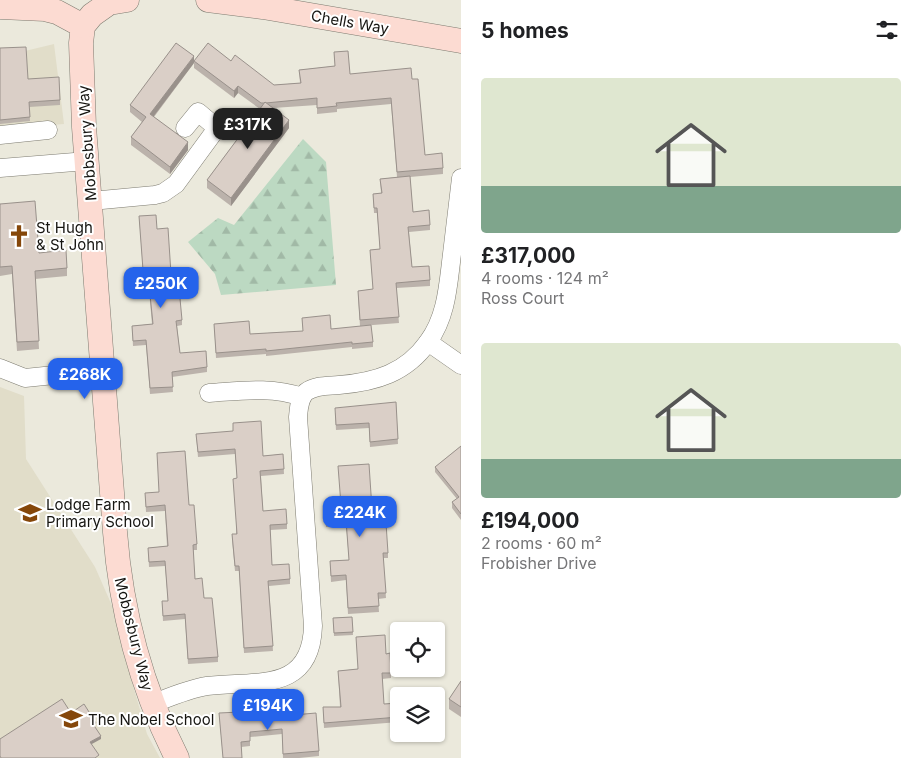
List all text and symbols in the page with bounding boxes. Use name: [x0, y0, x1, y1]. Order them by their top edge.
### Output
street label: Chells Way: [310, 6, 391, 38]
icon: filters: [873, 16, 901, 44]
text: 5 homes: [481, 18, 569, 43]
street label: Mobbsbury Way: [73, 84, 101, 202]
pin: £317K: [213, 108, 283, 150]
icon: home: [646, 110, 736, 200]
text: £317K: [224, 114, 272, 134]
place label: St Hugh & St John: [36, 218, 104, 254]
church icon: St Hugh & St John: [6, 223, 32, 249]
text: £317,000: [481, 243, 576, 268]
pin: £250K: [126, 266, 196, 309]
text: 4 rooms · 124 m²: [481, 268, 609, 288]
text: £250K: [135, 273, 187, 293]
text: Ross Court: [481, 288, 564, 308]
pin: £268K: [50, 358, 120, 400]
text: £268K: [59, 364, 111, 384]
icon: home: [646, 375, 736, 465]
place label: Lodge Farm Primary School: [46, 495, 154, 531]
pin: £224K: [325, 496, 395, 538]
school or university icon: Lodge Farm Primary School: [17, 500, 43, 526]
text: £224K: [334, 502, 386, 522]
text: £194,000: [481, 508, 579, 533]
text: 2 rooms · 60 m²: [481, 533, 602, 553]
text: Frobisher Drive: [481, 553, 596, 573]
street label: Mobbsbury Way: [111, 575, 157, 693]
map controls: [390, 622, 445, 742]
button: locate: [390, 622, 445, 677]
button: layers: [390, 687, 445, 742]
pin: £194K: [233, 688, 303, 731]
text: £194K: [243, 695, 293, 715]
school or university icon: The Nobel School: [58, 706, 84, 732]
place label: The Nobel School: [88, 710, 214, 729]

